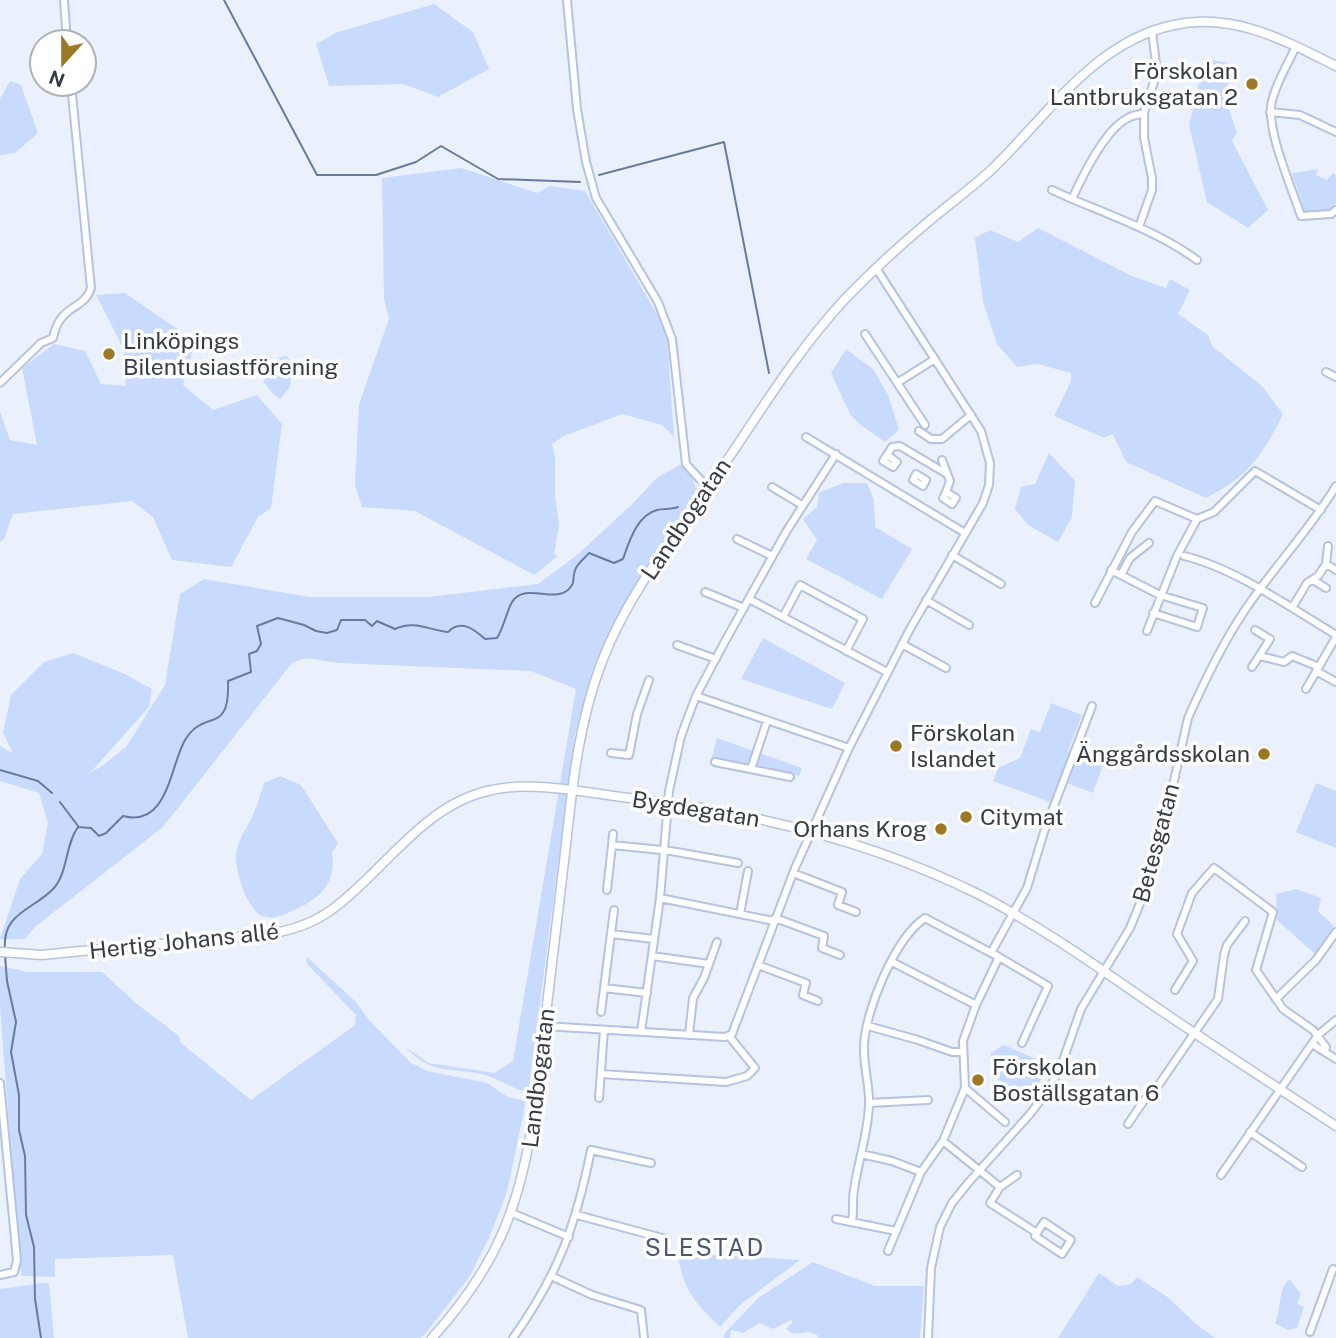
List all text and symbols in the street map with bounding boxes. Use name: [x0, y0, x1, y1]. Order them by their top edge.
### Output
north arrow: [28, 28, 98, 98]
place label: Förskolan Lantbruksgatan 2: [1050, 57, 1238, 110]
text: N: [46, 66, 68, 92]
marker: Förskolan Lantbruksgatan 2: [1244, 76, 1260, 92]
place label: Linköpings Bilentusiastförening: [123, 327, 339, 380]
marker: Linköpings Bilentusiastförening: [101, 346, 117, 362]
street label: Landbogatan: [635, 453, 736, 584]
place label: Förskolan Islandet: [910, 719, 1015, 772]
marker: Förskolan Islandet: [888, 738, 904, 754]
place label: Änggårdsskolan: [1076, 740, 1250, 767]
marker: Änggårdsskolan: [1256, 746, 1272, 762]
street label: Betesgatan: [1127, 780, 1184, 905]
street label: Bygdegatan: [630, 785, 762, 832]
place label: Citymat: [980, 803, 1064, 830]
marker: Citymat: [958, 809, 974, 825]
place label: Orhans Krog: [793, 815, 927, 842]
marker: Orhans Krog: [933, 821, 949, 837]
street label: Hertig Johans allé: [88, 917, 280, 964]
street label: Landbogatan: [516, 1007, 559, 1149]
place label: Förskolan Boställsgatan 6: [992, 1053, 1159, 1106]
marker: Förskolan Boställsgatan 6: [970, 1072, 986, 1088]
district label: SLESTAD: [645, 1233, 765, 1261]

